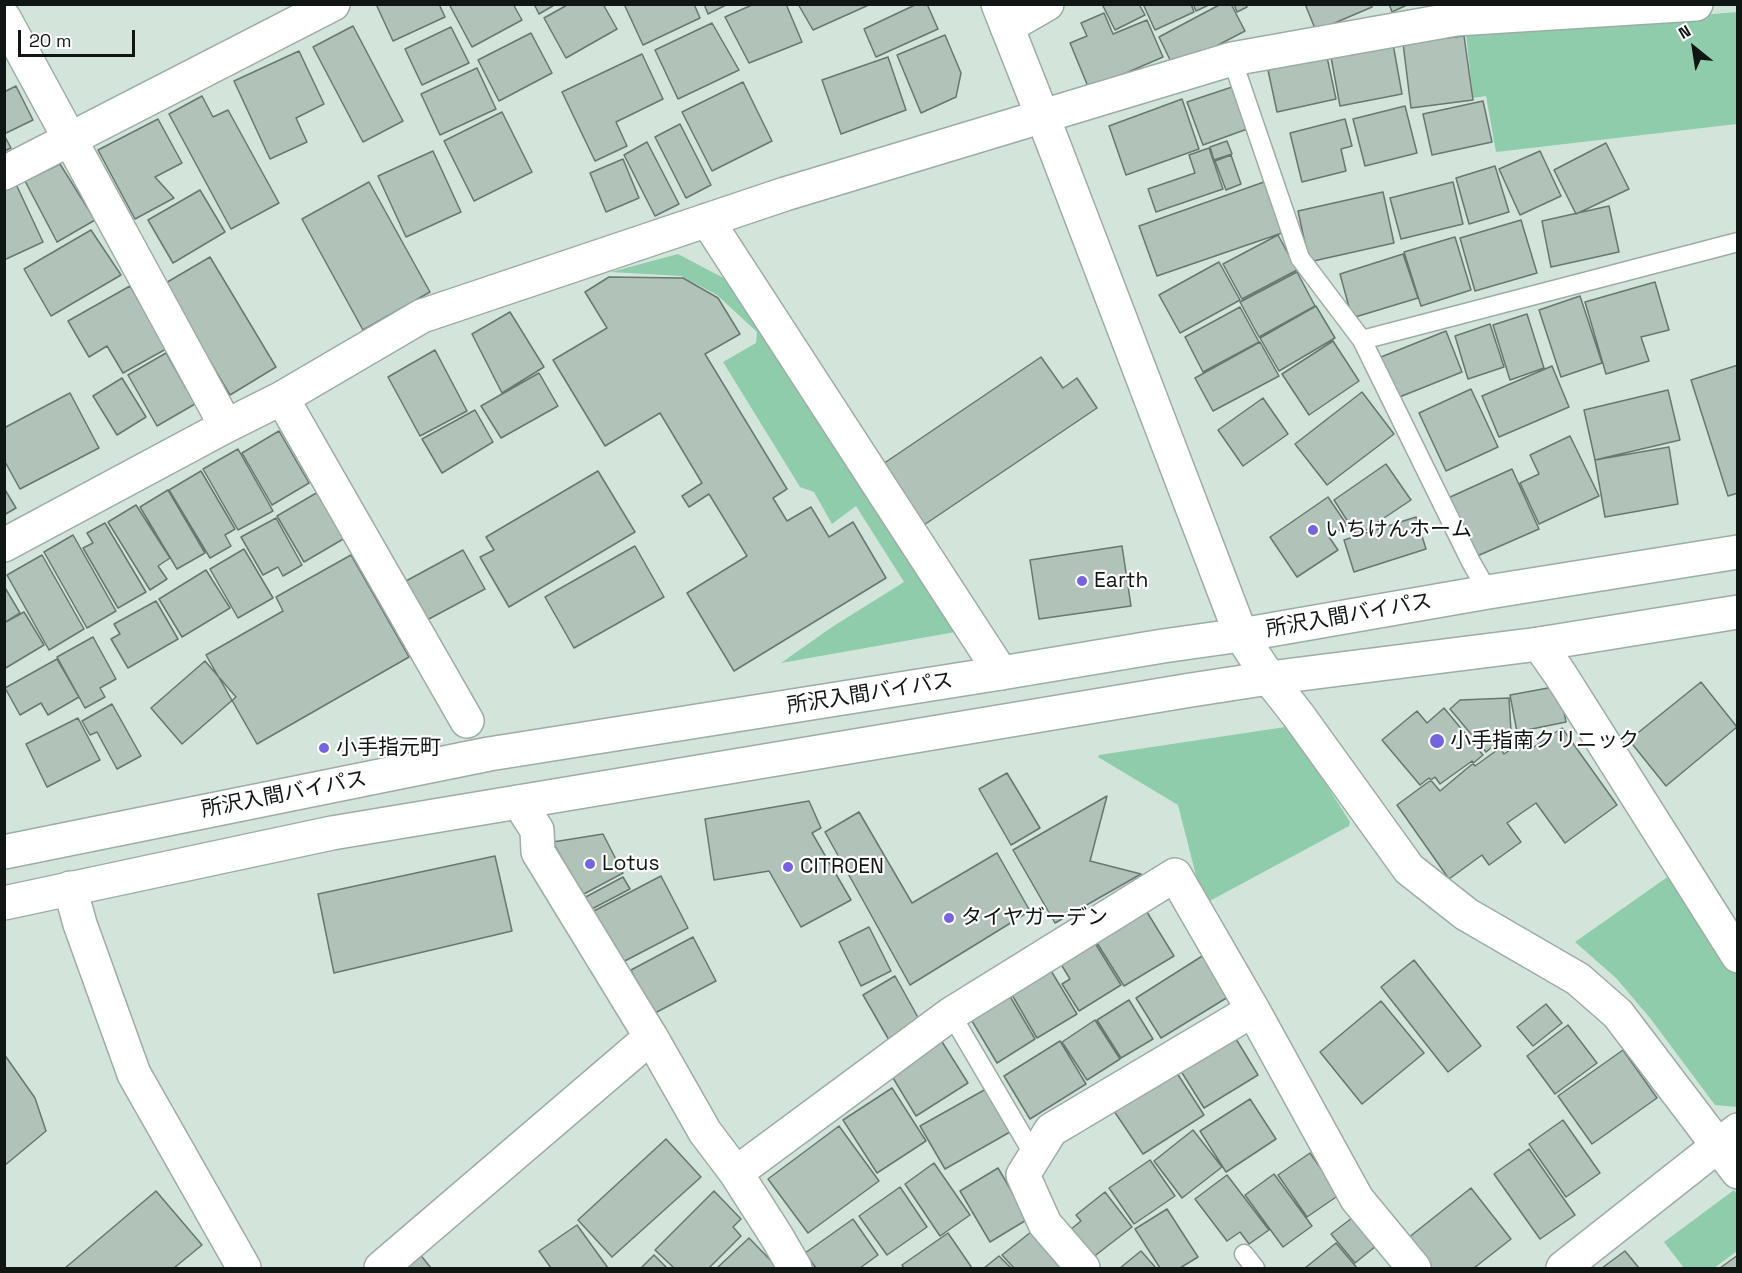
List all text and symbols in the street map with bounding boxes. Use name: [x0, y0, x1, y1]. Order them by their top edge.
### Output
scale bar: [21, 18, 138, 56]
north arrow: [1664, 18, 1724, 78]
text: N: [1675, 20, 1695, 44]
text: 20 m: [29, 29, 72, 52]
place label: いちけんホーム: [1325, 517, 1472, 543]
marker: いちけんホーム: [1306, 523, 1320, 537]
place label: Earth: [1094, 568, 1148, 594]
marker: Earth: [1075, 574, 1089, 588]
street label: 所沢入間バイパス: [1264, 589, 1434, 643]
street label: 所沢入間バイパス: [785, 668, 955, 720]
place label: 小手指南クリニック: [1450, 728, 1639, 754]
marker: 小手指南クリニック: [1428, 732, 1446, 750]
place label: 小手指元町: [336, 735, 441, 761]
marker: 小手指元町: [317, 741, 331, 755]
street label: 所沢入間バイパス: [199, 767, 369, 823]
place label: Lotus: [602, 851, 660, 877]
place label: CITROEN: [800, 854, 884, 880]
marker: Lotus: [583, 857, 597, 871]
marker: CITROEN: [781, 860, 795, 874]
place label: タイヤガーデン: [961, 905, 1108, 931]
marker: タイヤガーデン: [942, 911, 956, 925]

